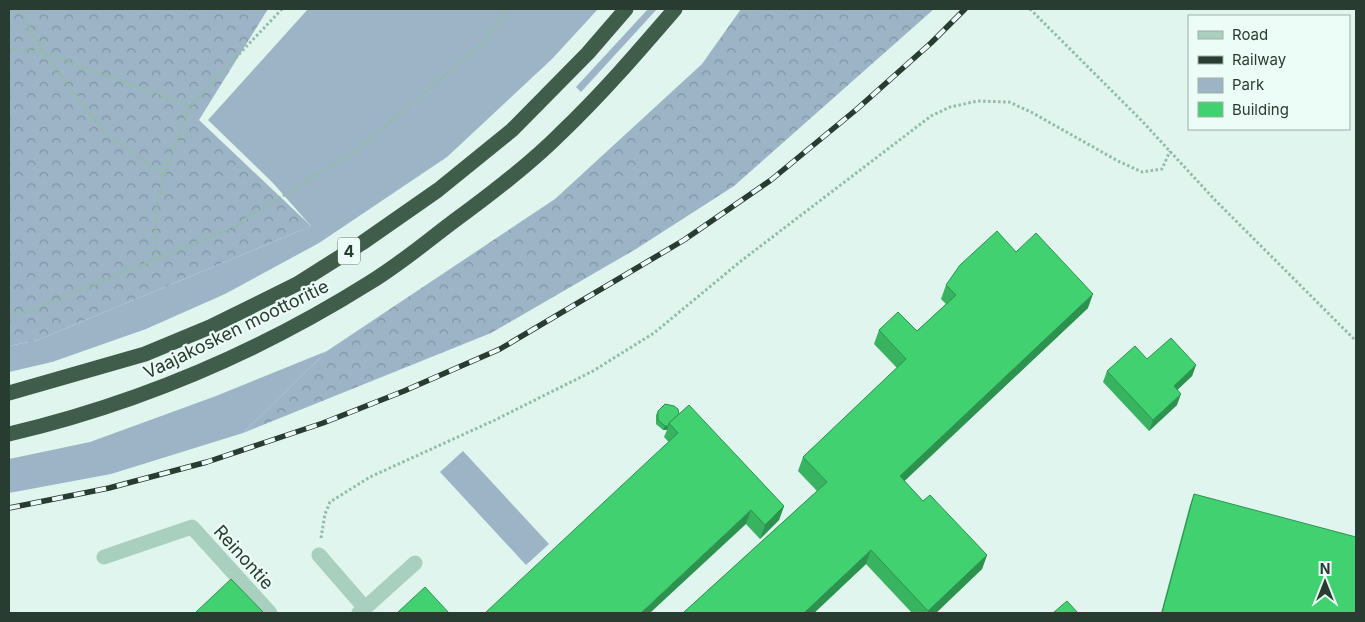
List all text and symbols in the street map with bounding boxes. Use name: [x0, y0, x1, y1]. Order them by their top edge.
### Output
legend: [1188, 15, 1350, 130]
text: Road: [1232, 25, 1268, 44]
text: Railway: [1232, 50, 1287, 69]
text: Park: [1232, 75, 1265, 94]
text: Building: [1232, 100, 1289, 119]
road number: 4: [338, 238, 360, 264]
street label: Vaajakosken moottoritie: [140, 275, 332, 383]
street label: Reinontie: [210, 521, 278, 593]
north arrow: [1300, 557, 1350, 607]
text: N: [1320, 560, 1330, 577]

